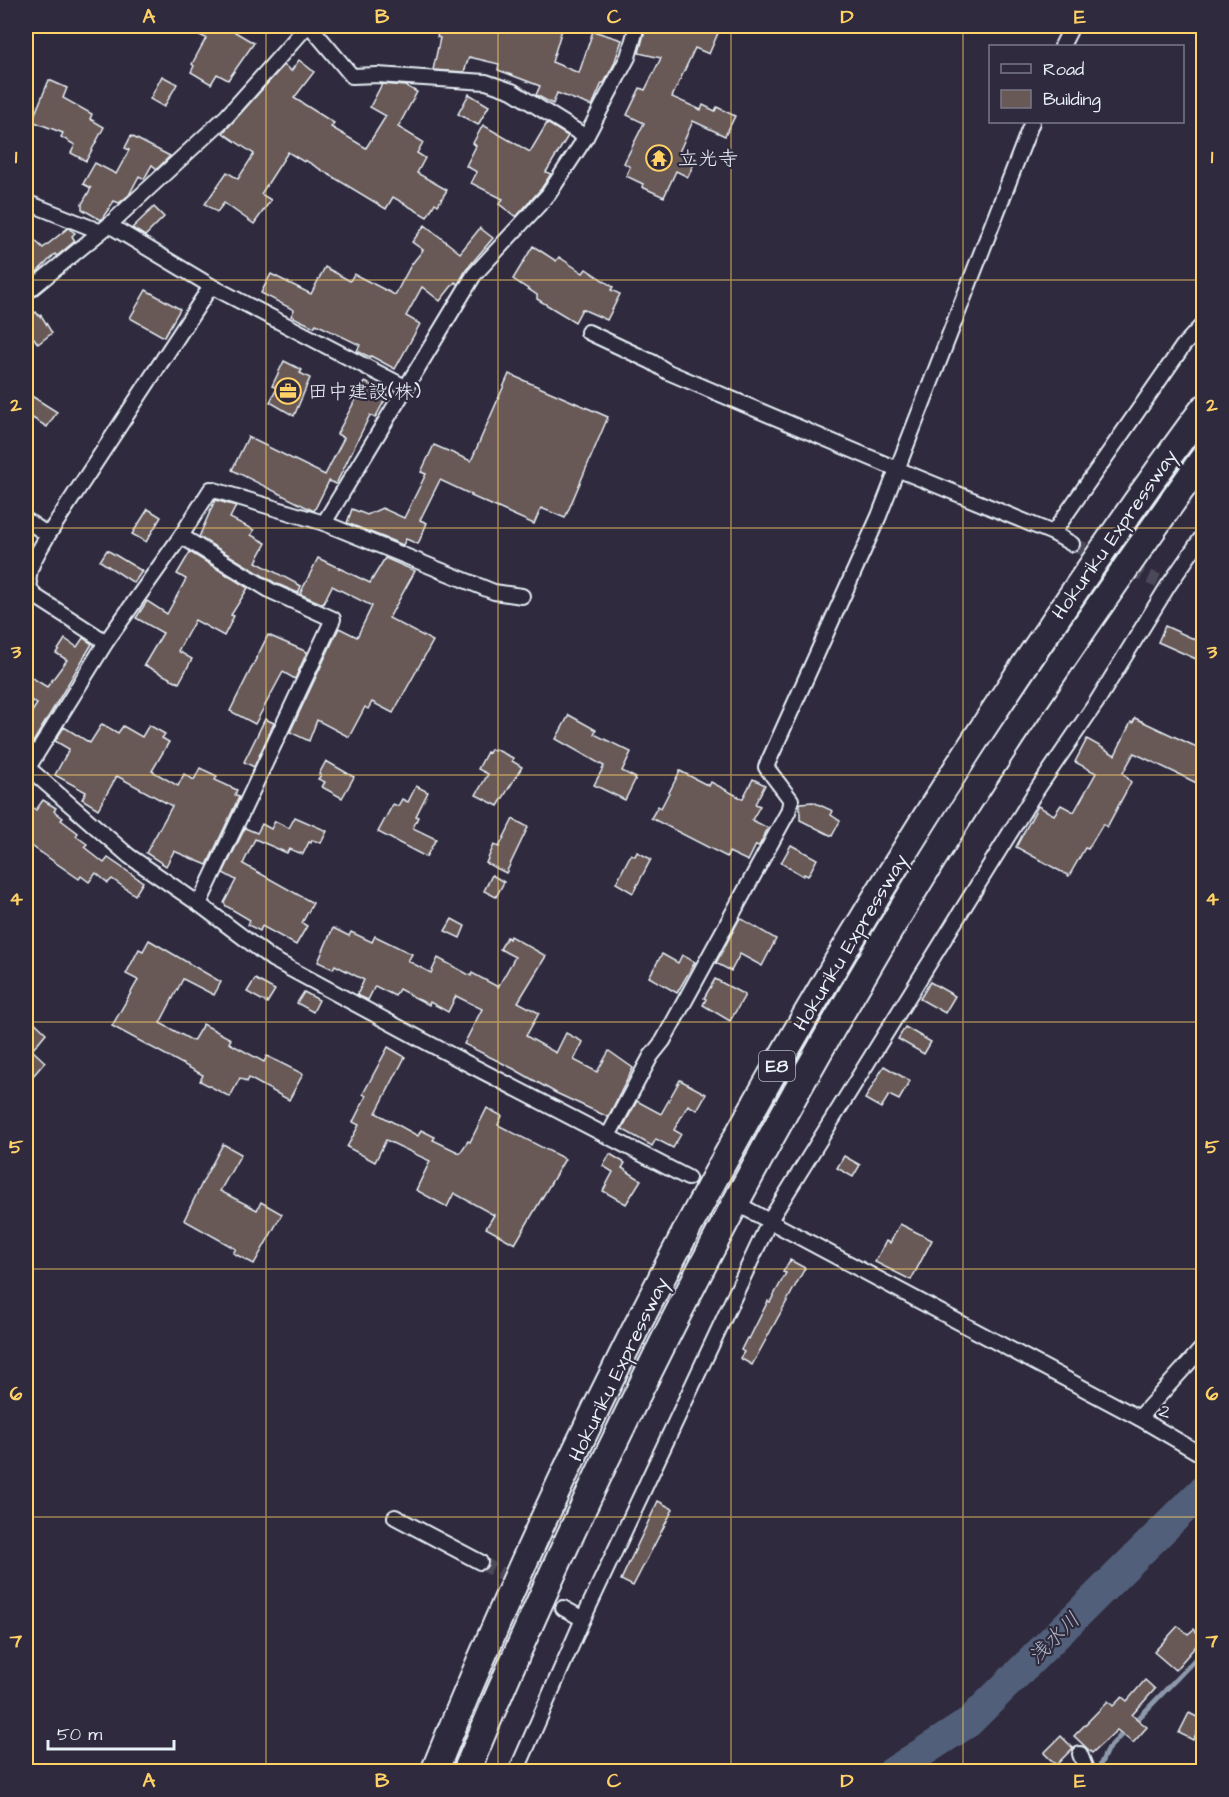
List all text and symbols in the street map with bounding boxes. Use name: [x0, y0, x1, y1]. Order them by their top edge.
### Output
text: A: [143, 3, 156, 31]
text: B: [375, 3, 390, 31]
text: C: [607, 3, 622, 31]
text: D: [841, 3, 854, 31]
text: E: [1074, 3, 1086, 31]
legend: [989, 45, 1184, 123]
text: Road: [1043, 57, 1084, 82]
text: Building: [1043, 87, 1101, 113]
text: 1: [15, 143, 18, 171]
temple icon: 立光寺: [644, 143, 674, 173]
text: 1: [1211, 143, 1214, 171]
place label: 立光寺: [678, 145, 738, 173]
office icon: 田中建設(株): [273, 376, 303, 406]
place label: 田中建設(株): [308, 378, 421, 406]
text: 2: [9, 391, 22, 419]
text: 2: [1205, 391, 1218, 419]
street label: Hokuriku Expressway: [1045, 444, 1185, 626]
text: 3: [10, 638, 22, 666]
text: 3: [1206, 638, 1218, 666]
street label: Hokuriku Expressway: [787, 849, 916, 1037]
text: 4: [9, 885, 23, 913]
text: 4: [1205, 885, 1219, 913]
road number: E8: [759, 1051, 795, 1081]
text: 5: [9, 1133, 24, 1161]
text: 5: [1205, 1133, 1220, 1161]
street label: Hokuriku Expressway: [562, 1273, 677, 1467]
text: 6: [10, 1380, 23, 1408]
text: 6: [1206, 1380, 1219, 1408]
street label: 2: [1154, 1397, 1178, 1427]
water label: 浅水川: [1022, 1606, 1087, 1671]
text: 7: [9, 1627, 23, 1655]
text: 7: [1205, 1627, 1219, 1655]
scale bar: [48, 1713, 174, 1751]
text: 50 m: [57, 1722, 102, 1747]
text: A: [143, 1767, 156, 1795]
text: B: [375, 1767, 390, 1795]
text: C: [607, 1767, 622, 1795]
text: D: [841, 1767, 854, 1795]
text: E: [1074, 1767, 1086, 1795]

